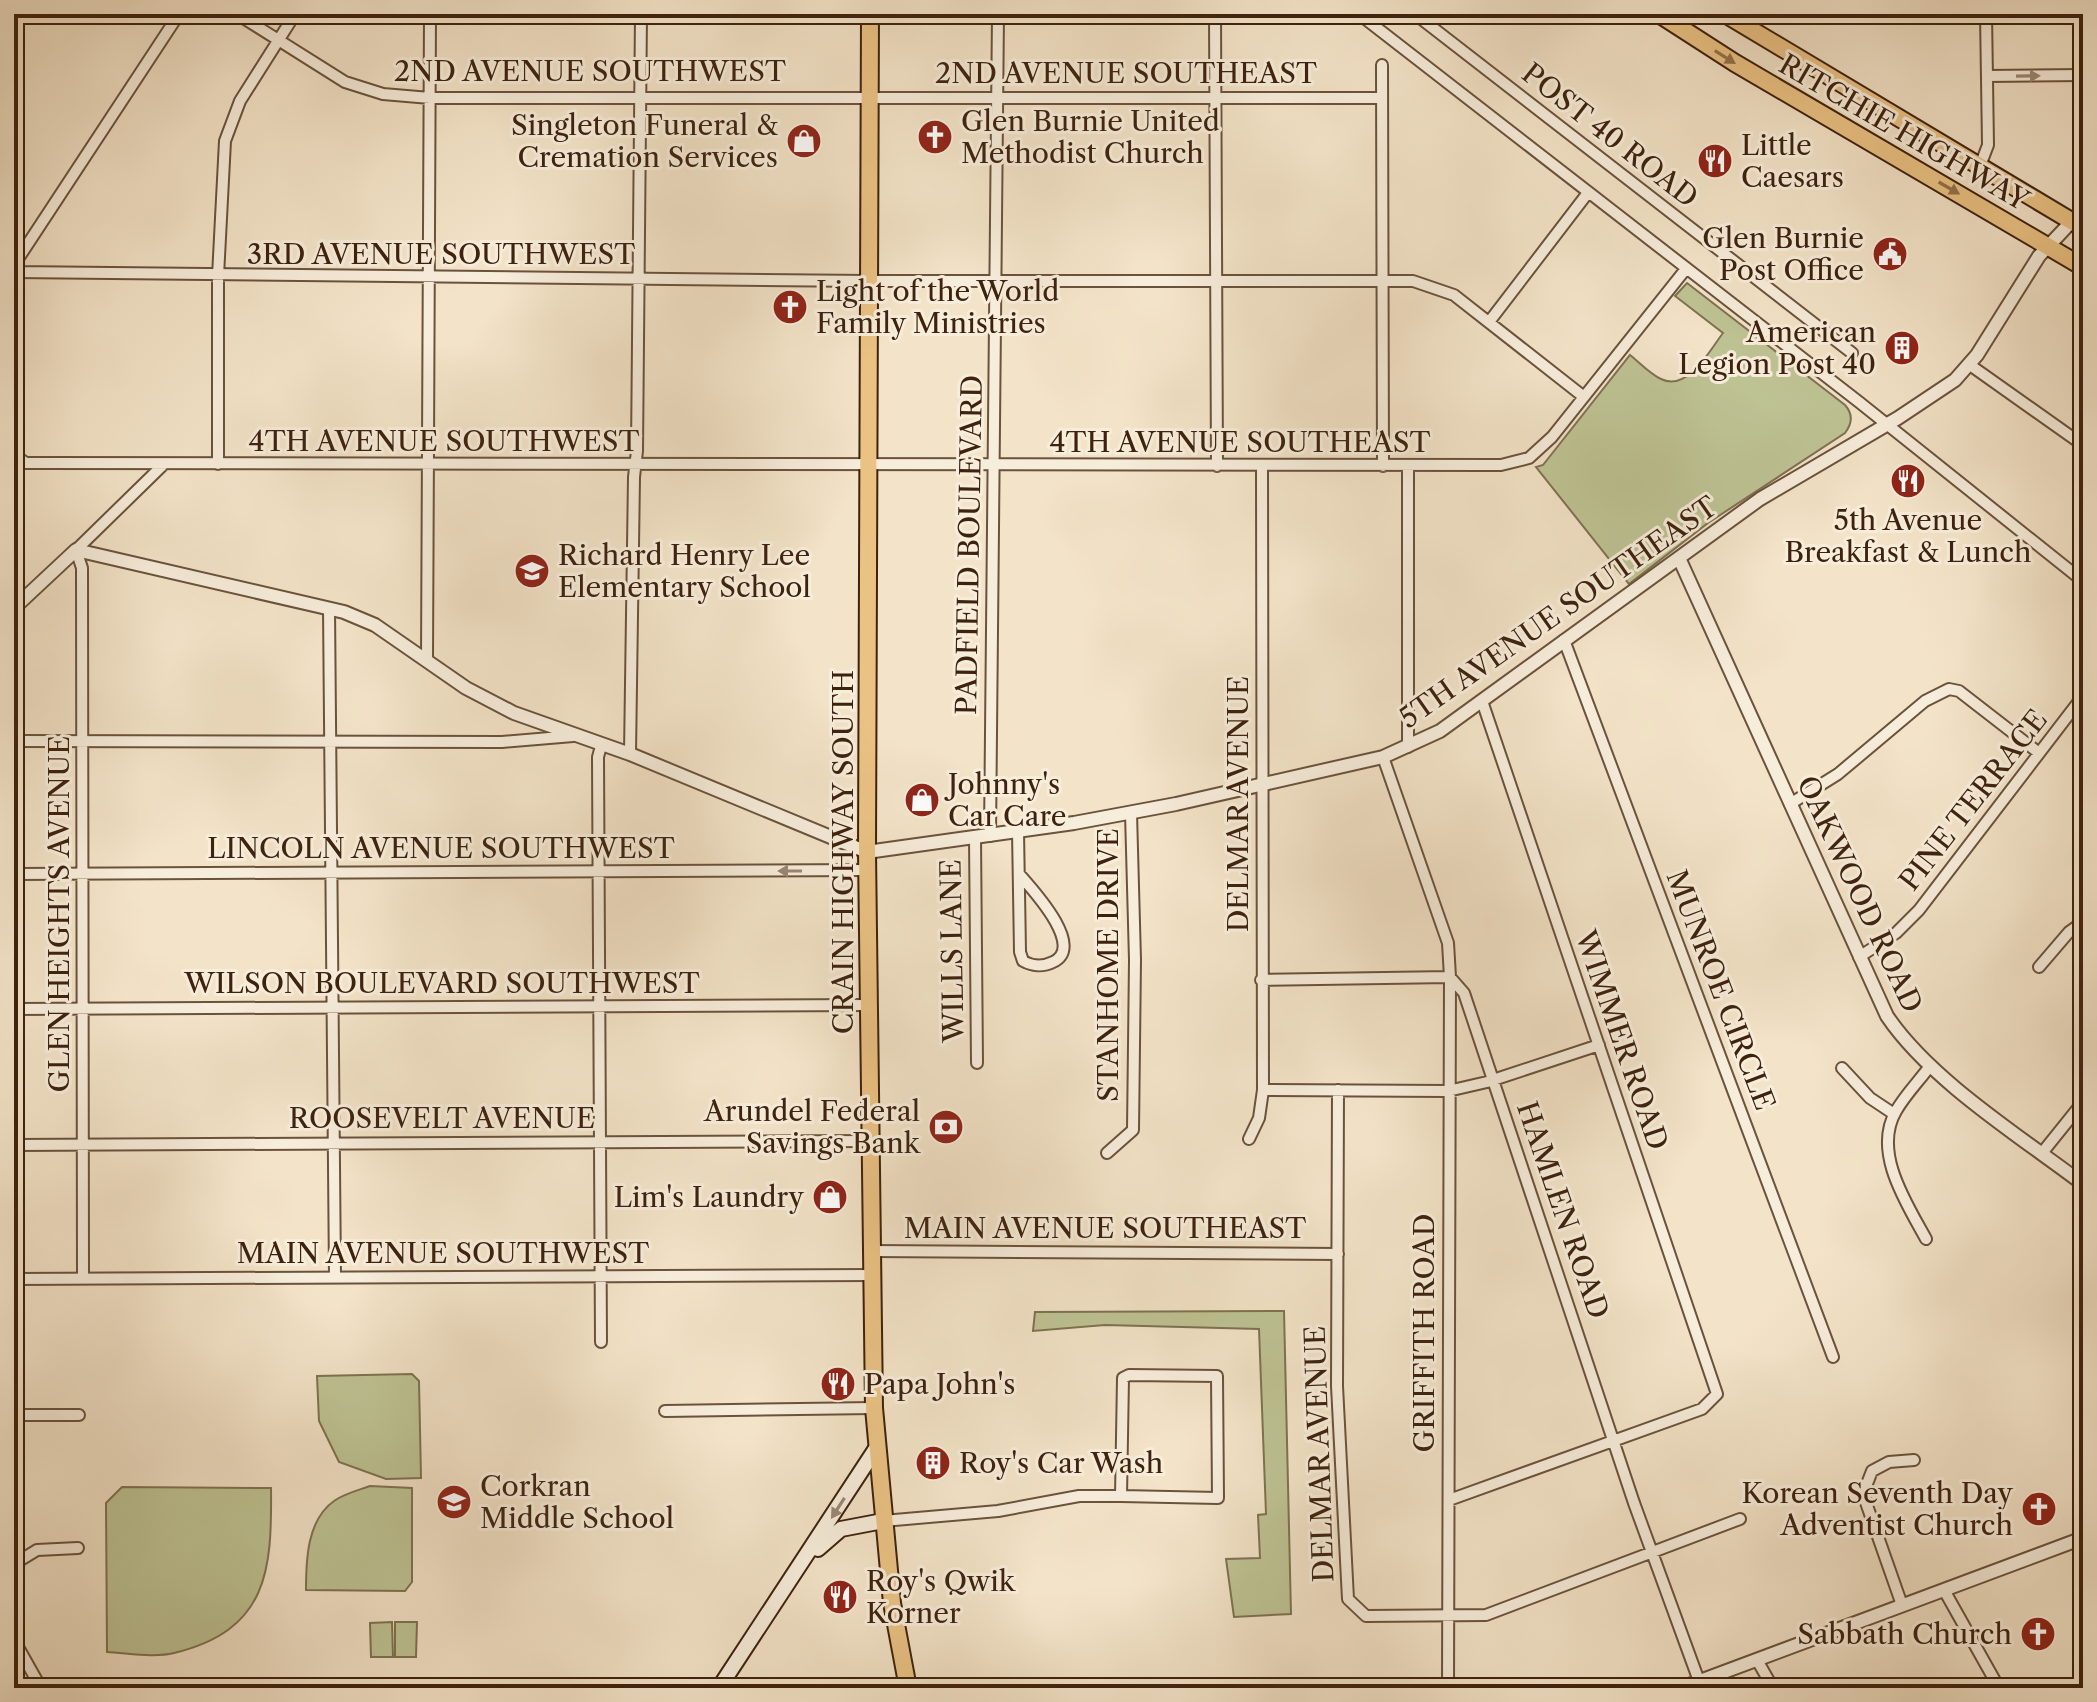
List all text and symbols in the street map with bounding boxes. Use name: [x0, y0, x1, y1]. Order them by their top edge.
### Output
street label: RITCHIE HIGHWAY: [1773, 47, 2036, 218]
one-way arrow: [1714, 49, 1735, 64]
street label: 2ND AVENUE SOUTHWEST: [394, 54, 786, 88]
street label: 2ND AVENUE SOUTHEAST: [935, 56, 1317, 90]
street label: POST 40 ROAD: [1515, 56, 1705, 214]
one-way arrow: [2016, 69, 2041, 82]
place label: Glen Burnie United Methodist Church: [961, 104, 1220, 170]
place label: Singleton Funeral & Cremation Services: [511, 108, 778, 174]
church icon: Glen Burnie United Methodist Church: [916, 118, 954, 156]
shop icon: Singleton Funeral & Cremation Services: [785, 122, 823, 160]
place label: Little Caesars: [1741, 128, 1844, 194]
restaurant icon: Little Caesars: [1696, 142, 1734, 180]
one-way arrow: [1938, 181, 1960, 195]
place label: Glen Burnie Post Office: [1702, 221, 1864, 287]
public building icon: Glen Burnie Post Office: [1871, 235, 1909, 273]
street label: 3RD AVENUE SOUTHWEST: [247, 237, 635, 271]
place label: Light of the World Family Ministries: [816, 274, 1059, 340]
church icon: Light of the World Family Ministries: [771, 288, 809, 326]
place label: American Legion Post 40: [1678, 315, 1876, 381]
building icon: American Legion Post 40: [1883, 329, 1921, 367]
street label: PADFIELD BOULEVARD: [949, 375, 989, 715]
street label: 4TH AVENUE SOUTHWEST: [248, 424, 640, 458]
street label: 4TH AVENUE SOUTHEAST: [1049, 425, 1431, 459]
restaurant icon: 5th Avenue Breakfast & Lunch: [1889, 462, 1927, 500]
street label: 5TH AVENUE SOUTHEAST: [1393, 489, 1723, 735]
place label: 5th Avenue Breakfast & Lunch: [1785, 503, 2032, 569]
place label: Richard Henry Lee Elementary School: [558, 538, 811, 604]
school or university icon: Richard Henry Lee Elementary School: [513, 552, 551, 590]
street label: CRAIN HIGHWAY SOUTH: [826, 670, 860, 1034]
street label: DELMAR AVENUE: [1221, 676, 1255, 932]
street label: PINE TERRACE: [1892, 703, 2054, 897]
street label: GLEN HEIGHTS AVENUE: [42, 736, 76, 1092]
place label: Johnny's Car Care: [944, 767, 1067, 833]
street label: OAKWOOD ROAD: [1790, 770, 1930, 1018]
shop icon: Johnny's Car Care: [903, 781, 941, 819]
street label: STANHOME DRIVE: [1091, 828, 1125, 1102]
street label: LINCOLN AVENUE SOUTHWEST: [207, 831, 675, 865]
street label: WILLS LANE: [933, 859, 971, 1044]
one-way arrow: [777, 865, 802, 877]
street label: MUNROE CIRCLE: [1660, 865, 1782, 1115]
street label: WIMMER ROAD: [1568, 925, 1675, 1154]
street label: WILSON BOULEVARD SOUTHWEST: [183, 966, 700, 1000]
place label: Arundel Federal Savings Bank: [703, 1094, 922, 1160]
street label: HAMLEN ROAD: [1510, 1097, 1616, 1323]
street label: ROOSEVELT AVENUE: [289, 1101, 595, 1135]
bank icon: Arundel Federal Savings Bank: [927, 1108, 965, 1146]
shop icon: Lim's Laundry: [811, 1178, 849, 1216]
place label: Lim's Laundry: [614, 1180, 804, 1214]
street label: MAIN AVENUE SOUTHEAST: [904, 1211, 1306, 1245]
street label: GRIFFITH ROAD: [1407, 1214, 1441, 1452]
street label: MAIN AVENUE SOUTHWEST: [237, 1236, 649, 1270]
street label: DELMAR AVENUE: [1298, 1325, 1340, 1583]
restaurant icon: Papa John's: [819, 1365, 857, 1403]
place label: Papa John's: [864, 1367, 1015, 1401]
building icon: Roy's Car Wash: [914, 1444, 952, 1482]
place label: Roy's Car Wash: [959, 1446, 1163, 1480]
place label: Corkran Middle School: [480, 1469, 674, 1535]
place label: Korean Seventh Day Adventist Church: [1741, 1476, 2013, 1542]
school or university icon: Corkran Middle School: [435, 1483, 473, 1521]
church icon: Korean Seventh Day Adventist Church: [2020, 1490, 2058, 1528]
one-way arrow: [831, 1497, 845, 1519]
place label: Roy's Qwik Korner: [866, 1564, 1017, 1630]
restaurant icon: Roy's Qwik Korner: [821, 1578, 859, 1616]
church icon: Sabbath Church: [2019, 1615, 2057, 1653]
place label: Sabbath Church: [1797, 1617, 2012, 1651]

